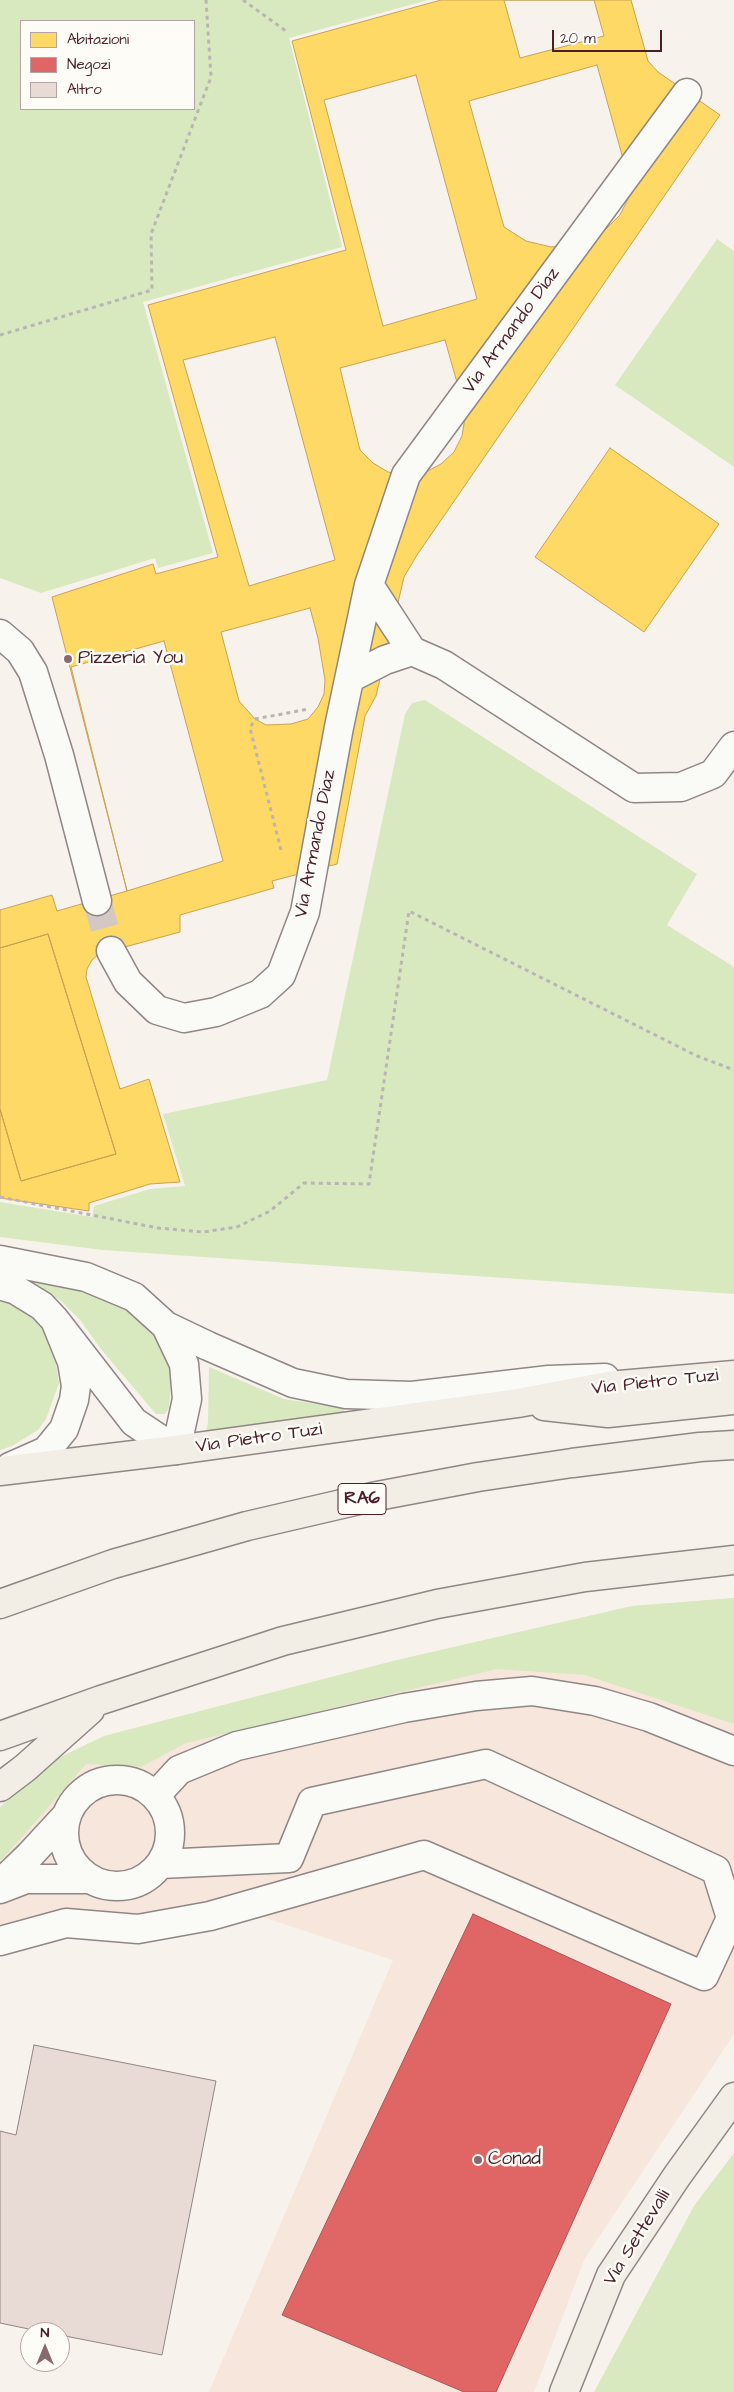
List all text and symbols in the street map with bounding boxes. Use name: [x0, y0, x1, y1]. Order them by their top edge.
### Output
legend: [20, 20, 195, 110]
scale bar: [554, 20, 664, 52]
text: 20 m: [560, 28, 596, 49]
text: Abitazioni: [67, 29, 129, 50]
text: Negozi: [67, 54, 110, 75]
text: Altro: [67, 79, 102, 100]
street label: Via Armando Diaz: [458, 263, 566, 399]
place label: Pizzeria You: [78, 648, 183, 670]
marker: Pizzeria You: [62, 653, 74, 665]
street label: Via Armando Diaz: [290, 768, 342, 920]
street label: Via Pietro Tuzi: [590, 1365, 720, 1401]
street label: Via Pietro Tuzi: [194, 1419, 324, 1459]
road number: RA6: [338, 1484, 386, 1515]
place label: Conad: [488, 2149, 541, 2171]
marker: Conad: [472, 2154, 484, 2166]
street label: Via Settevalli: [600, 2186, 676, 2290]
north arrow: [20, 2322, 70, 2372]
text: N: [41, 2323, 49, 2343]

